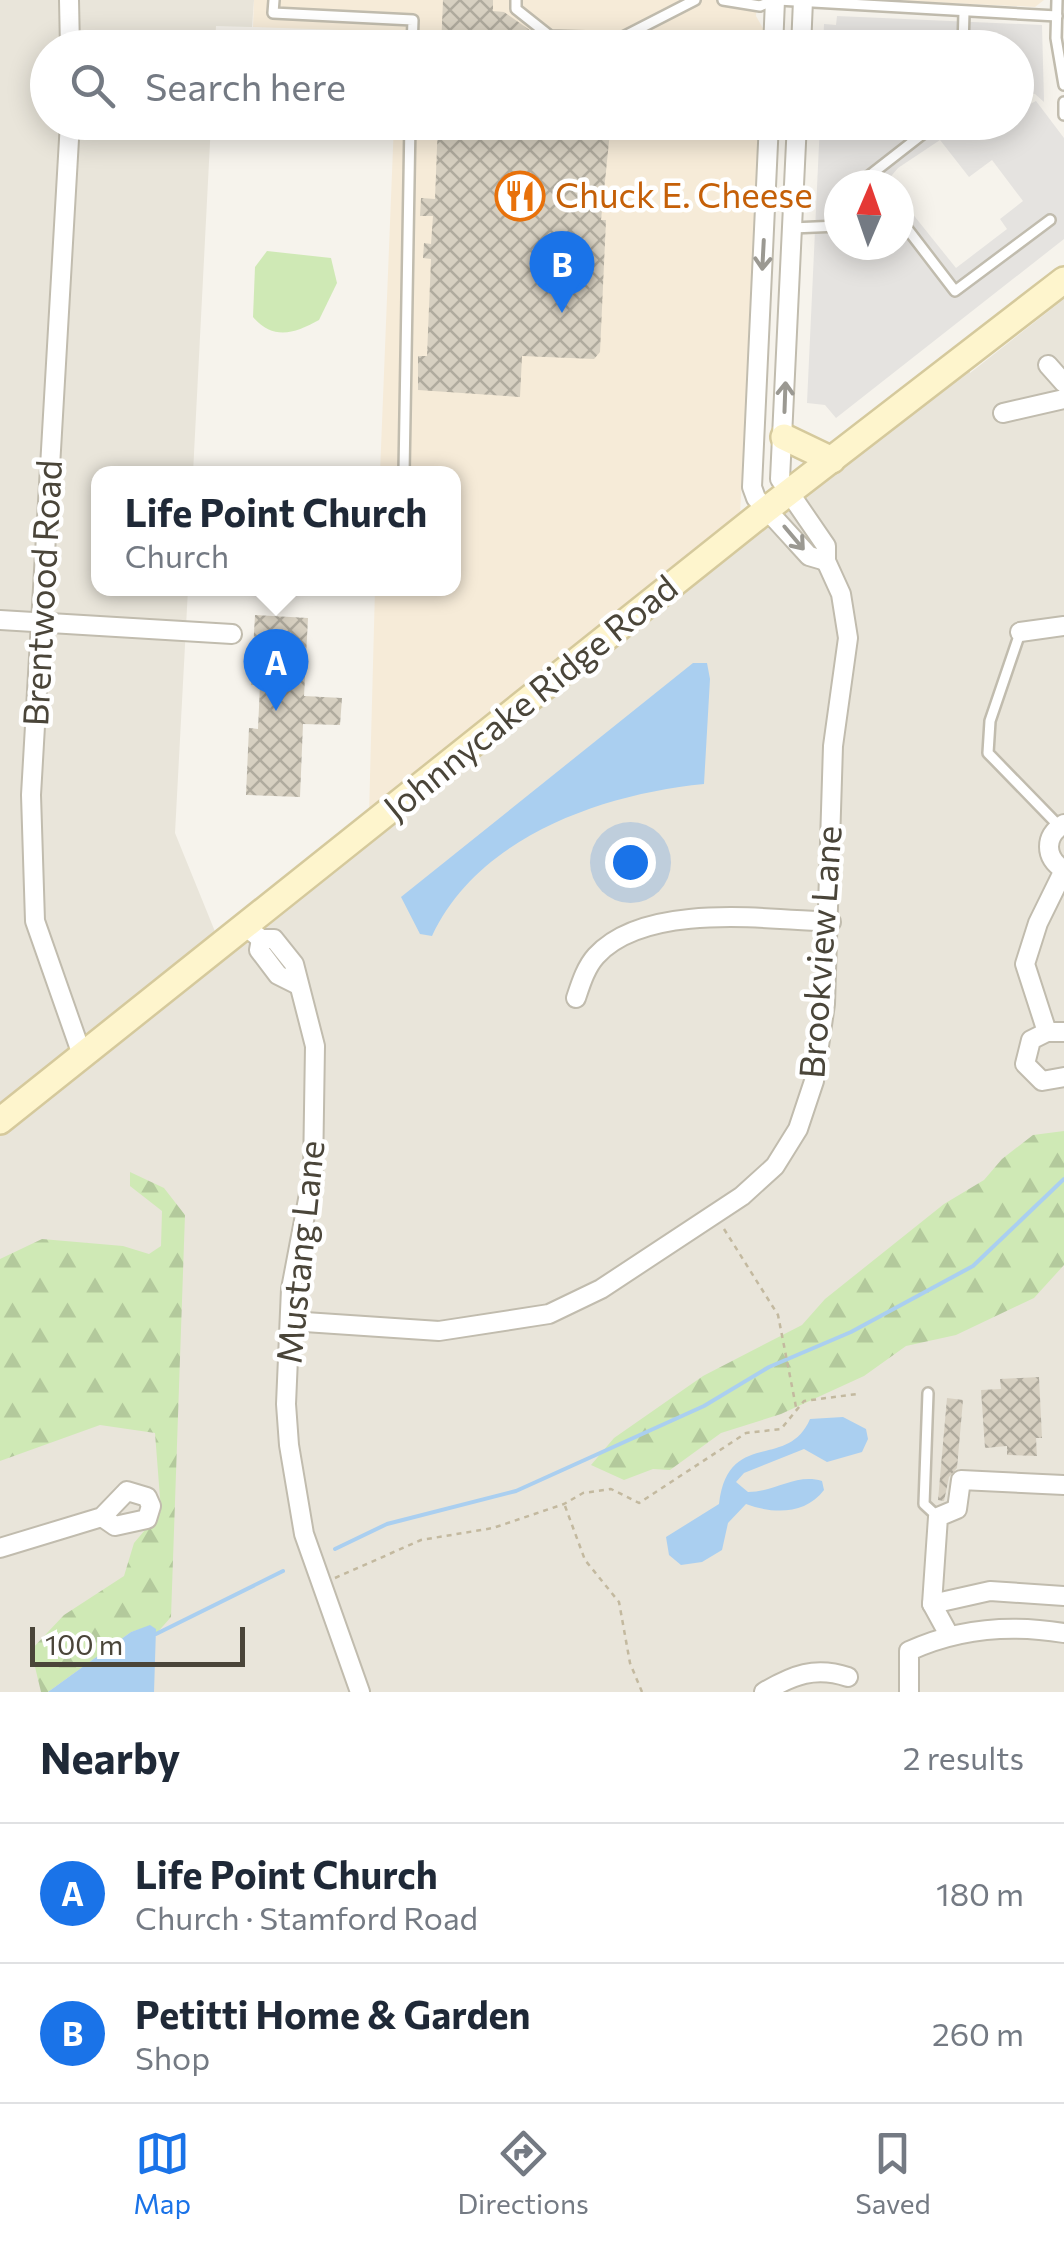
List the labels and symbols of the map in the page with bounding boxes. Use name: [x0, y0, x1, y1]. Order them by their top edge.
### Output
restaurant icon: Chuck E. Cheese: [494, 170, 546, 222]
north arrow: [824, 170, 914, 260]
place label: Chuck E. Cheese: [555, 172, 813, 215]
pin: B: [530, 230, 594, 313]
one-way arrow: [753, 238, 772, 270]
one-way arrow: [776, 382, 795, 414]
street label: Brentwood Road: [12, 459, 69, 727]
one-way arrow: [783, 525, 805, 551]
street label: Johnnycake Ridge Road: [374, 564, 685, 828]
pin: A: [244, 628, 308, 711]
street label: Brookview Lane: [788, 824, 849, 1080]
your location: [605, 837, 656, 888]
street label: Mustang Lane: [265, 1138, 332, 1365]
scale bar: [30, 1622, 245, 1666]

